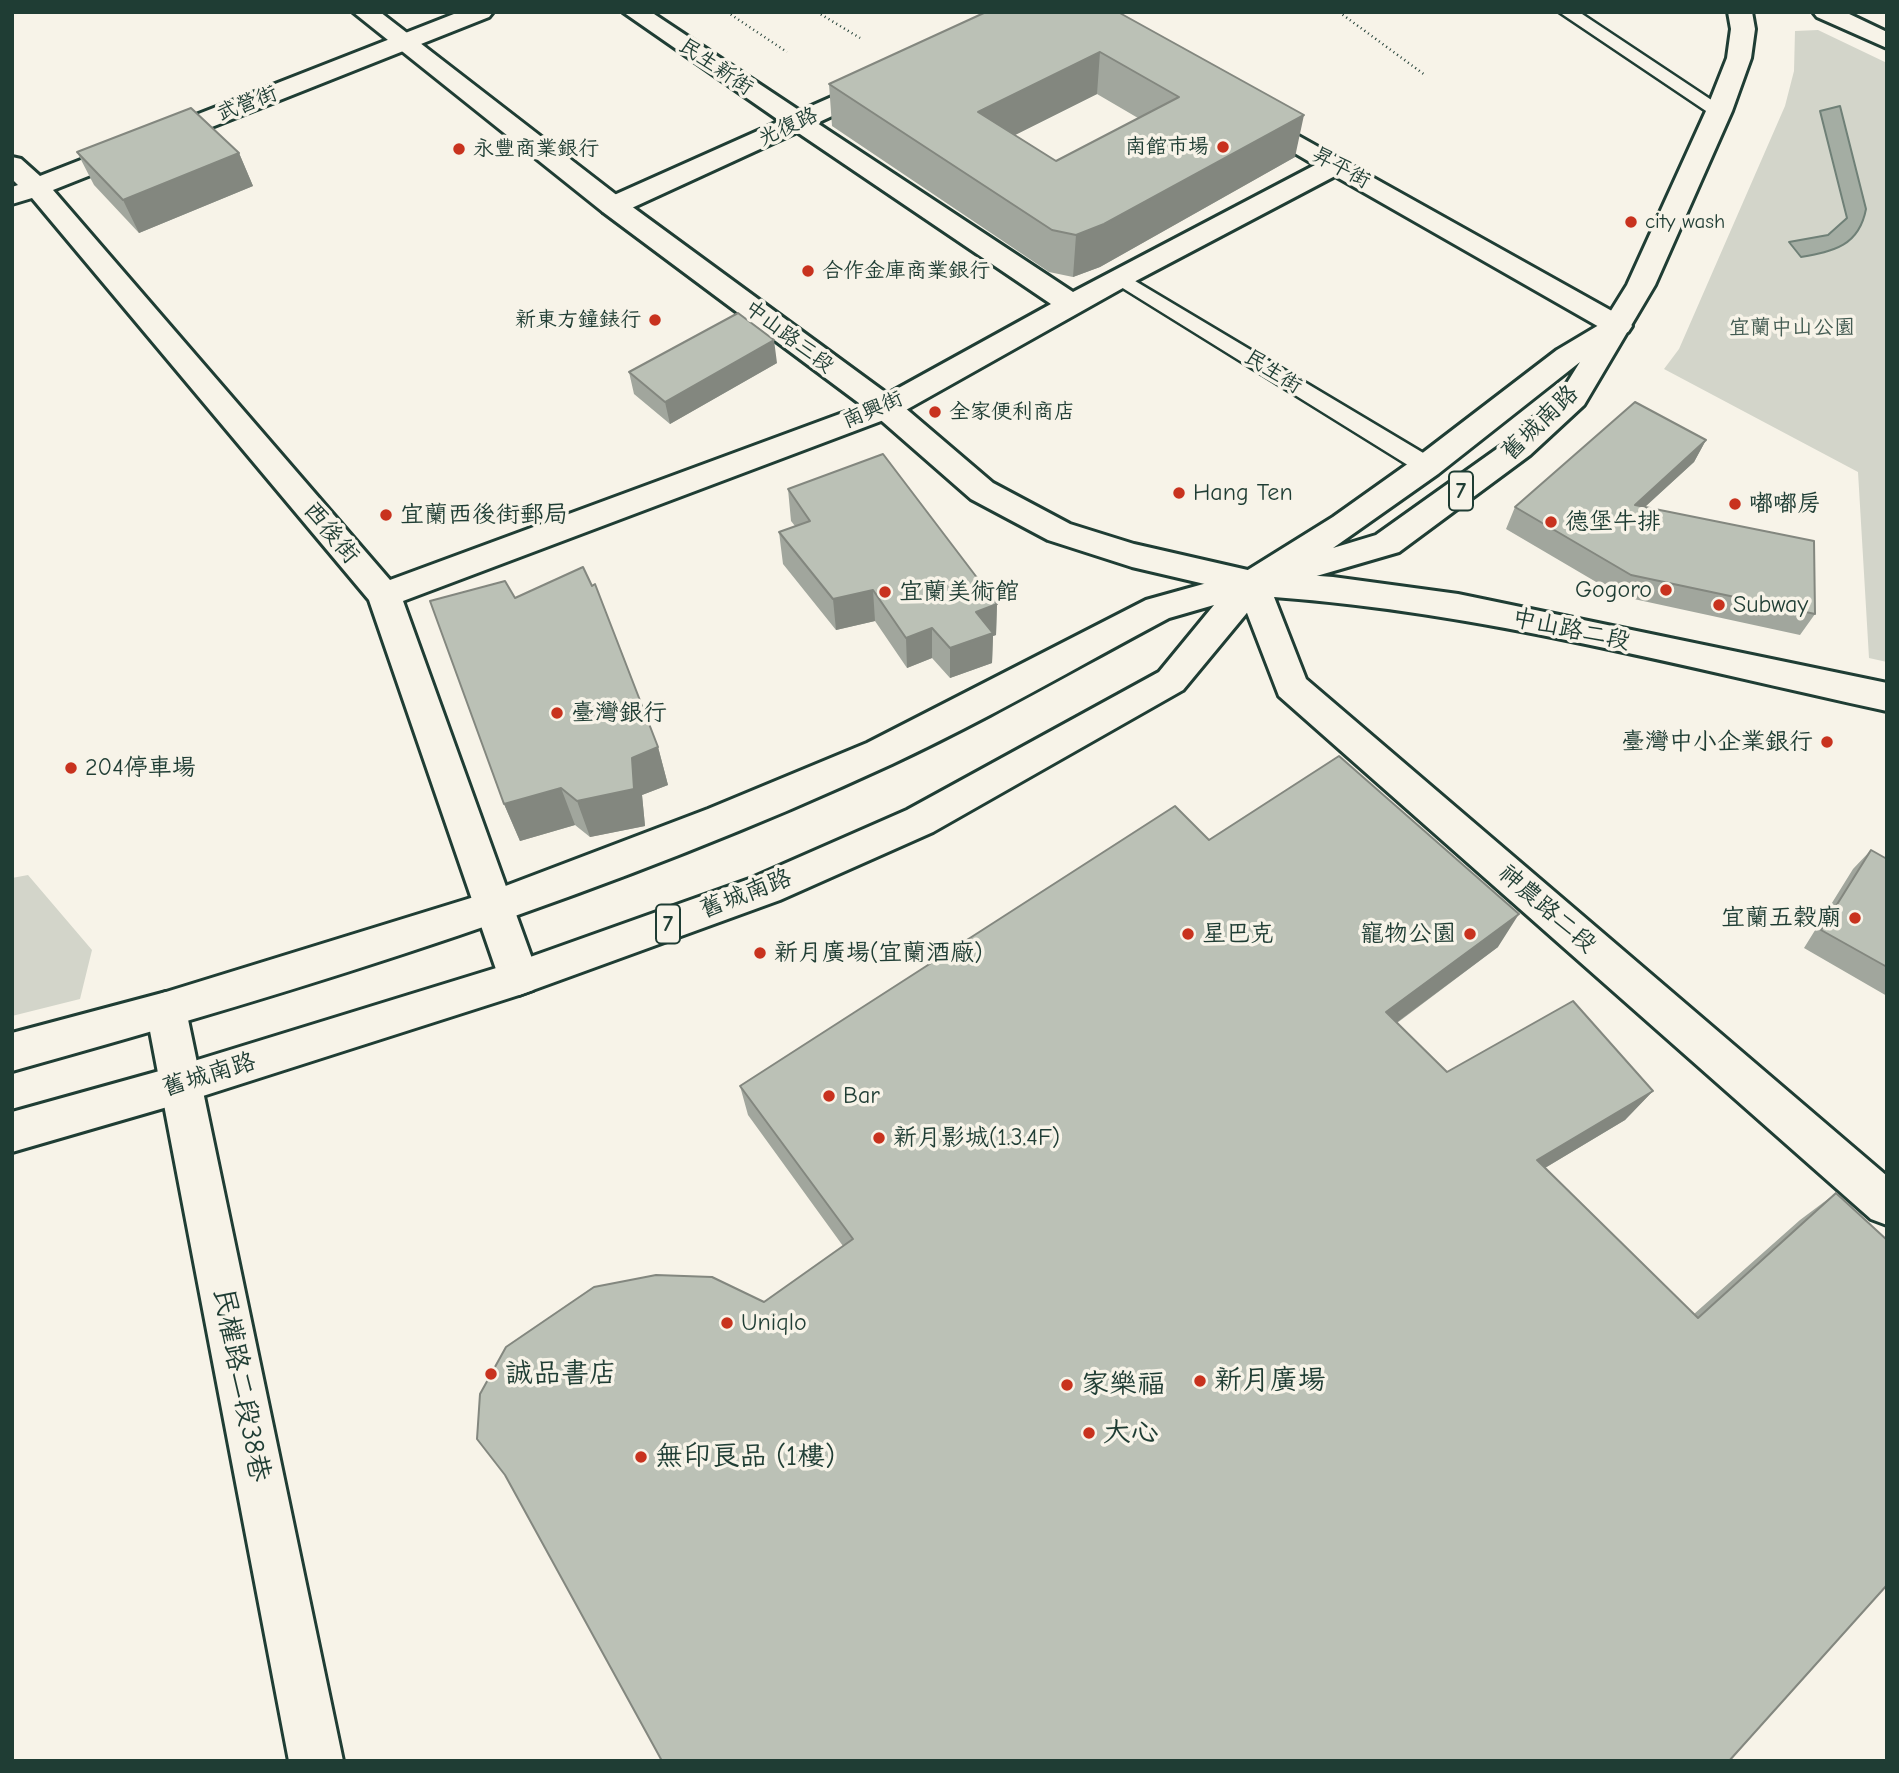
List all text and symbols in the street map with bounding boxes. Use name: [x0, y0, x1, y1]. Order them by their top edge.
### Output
street label: 民生新街: [674, 33, 758, 101]
street label: 武營街: [213, 81, 281, 127]
street label: 光復路: [754, 102, 822, 152]
place label: 南館市場: [1125, 134, 1209, 160]
place label: 永豐商業銀行: [473, 136, 599, 162]
marker: 南館市場: [1215, 139, 1231, 155]
marker: 永豐商業銀行: [451, 141, 467, 157]
street label: 昇平街: [1307, 142, 1375, 194]
place label: city wash: [1645, 209, 1725, 235]
marker: city wash: [1623, 214, 1639, 230]
place label: 合作金庫商業銀行: [822, 258, 990, 284]
marker: 合作金庫商業銀行: [800, 263, 816, 279]
street label: 中山路三段: [739, 295, 839, 379]
place label: 新東方鐘錶行: [515, 307, 641, 333]
marker: 新東方鐘錶行: [647, 312, 663, 328]
park label: 宜蘭中山公園: [1729, 315, 1855, 341]
street label: 民生街: [1240, 345, 1306, 399]
street label: 舊城南路: [1495, 379, 1585, 467]
street label: 南興街: [839, 386, 907, 434]
place label: 全家便利商店: [949, 399, 1075, 425]
marker: 全家便利商店: [927, 404, 943, 420]
road number: 7: [1449, 471, 1473, 510]
place label: Hang Ten: [1193, 479, 1293, 507]
marker: Hang Ten: [1171, 485, 1187, 501]
place label: 嘟嘟房: [1749, 490, 1821, 518]
street label: 西後街: [297, 496, 365, 570]
marker: 嘟嘟房: [1727, 496, 1743, 512]
place label: 宜蘭西後街郵局: [400, 501, 568, 529]
marker: 宜蘭西後街郵局: [378, 507, 394, 523]
place label: 德堡牛排: [1565, 508, 1661, 536]
marker: 德堡牛排: [1543, 514, 1559, 530]
place label: Gogoro: [1575, 576, 1652, 604]
place label: 宜蘭美術館: [899, 578, 1019, 606]
marker: Gogoro: [1658, 582, 1674, 598]
marker: 宜蘭美術館: [877, 584, 893, 600]
place label: Subway: [1733, 591, 1808, 619]
marker: Subway: [1711, 597, 1727, 613]
street label: 中山路二段: [1509, 603, 1633, 657]
place label: 臺灣銀行: [571, 699, 667, 727]
marker: 臺灣銀行: [549, 705, 565, 721]
place label: 臺灣中小企業銀行: [1621, 728, 1813, 756]
marker: 臺灣中小企業銀行: [1819, 734, 1835, 750]
place label: 204停車場: [85, 754, 196, 782]
marker: 204停車場: [63, 760, 79, 776]
street label: 神農路二段: [1492, 859, 1602, 959]
street label: 舊城南路: [696, 863, 796, 925]
road number: 7: [656, 904, 680, 944]
place label: 宜蘭五穀廟: [1721, 904, 1841, 932]
marker: 宜蘭五穀廟: [1847, 910, 1863, 926]
place label: 星巴克: [1202, 920, 1274, 948]
place label: 寵物公園: [1360, 920, 1456, 948]
marker: 星巴克: [1180, 926, 1196, 942]
marker: 寵物公園: [1462, 926, 1478, 942]
place label: 新月廣場(宜蘭酒廠): [774, 939, 983, 967]
marker: 新月廣場(宜蘭酒廠): [752, 945, 768, 961]
street label: 舊城南路: [159, 1047, 259, 1103]
place label: Bar: [843, 1082, 880, 1110]
marker: Bar: [821, 1088, 837, 1104]
place label: 新月影城(1.3.4F): [893, 1124, 1060, 1152]
marker: 新月影城(1.3.4F): [871, 1130, 887, 1146]
street label: 民權路二段38巷: [206, 1285, 276, 1485]
place label: Uniqlo: [741, 1309, 807, 1337]
marker: Uniqlo: [719, 1315, 735, 1331]
place label: 誠品書店: [505, 1357, 617, 1391]
place label: 新月廣場: [1214, 1364, 1326, 1398]
marker: 誠品書店: [483, 1366, 499, 1382]
place label: 家樂福: [1081, 1368, 1165, 1402]
marker: 新月廣場: [1192, 1373, 1208, 1389]
marker: 家樂福: [1059, 1377, 1075, 1393]
place label: 大心: [1103, 1416, 1159, 1450]
marker: 大心: [1081, 1425, 1097, 1441]
place label: 無印良品 (1樓): [655, 1440, 835, 1474]
marker: 無印良品 (1樓): [633, 1449, 649, 1465]

